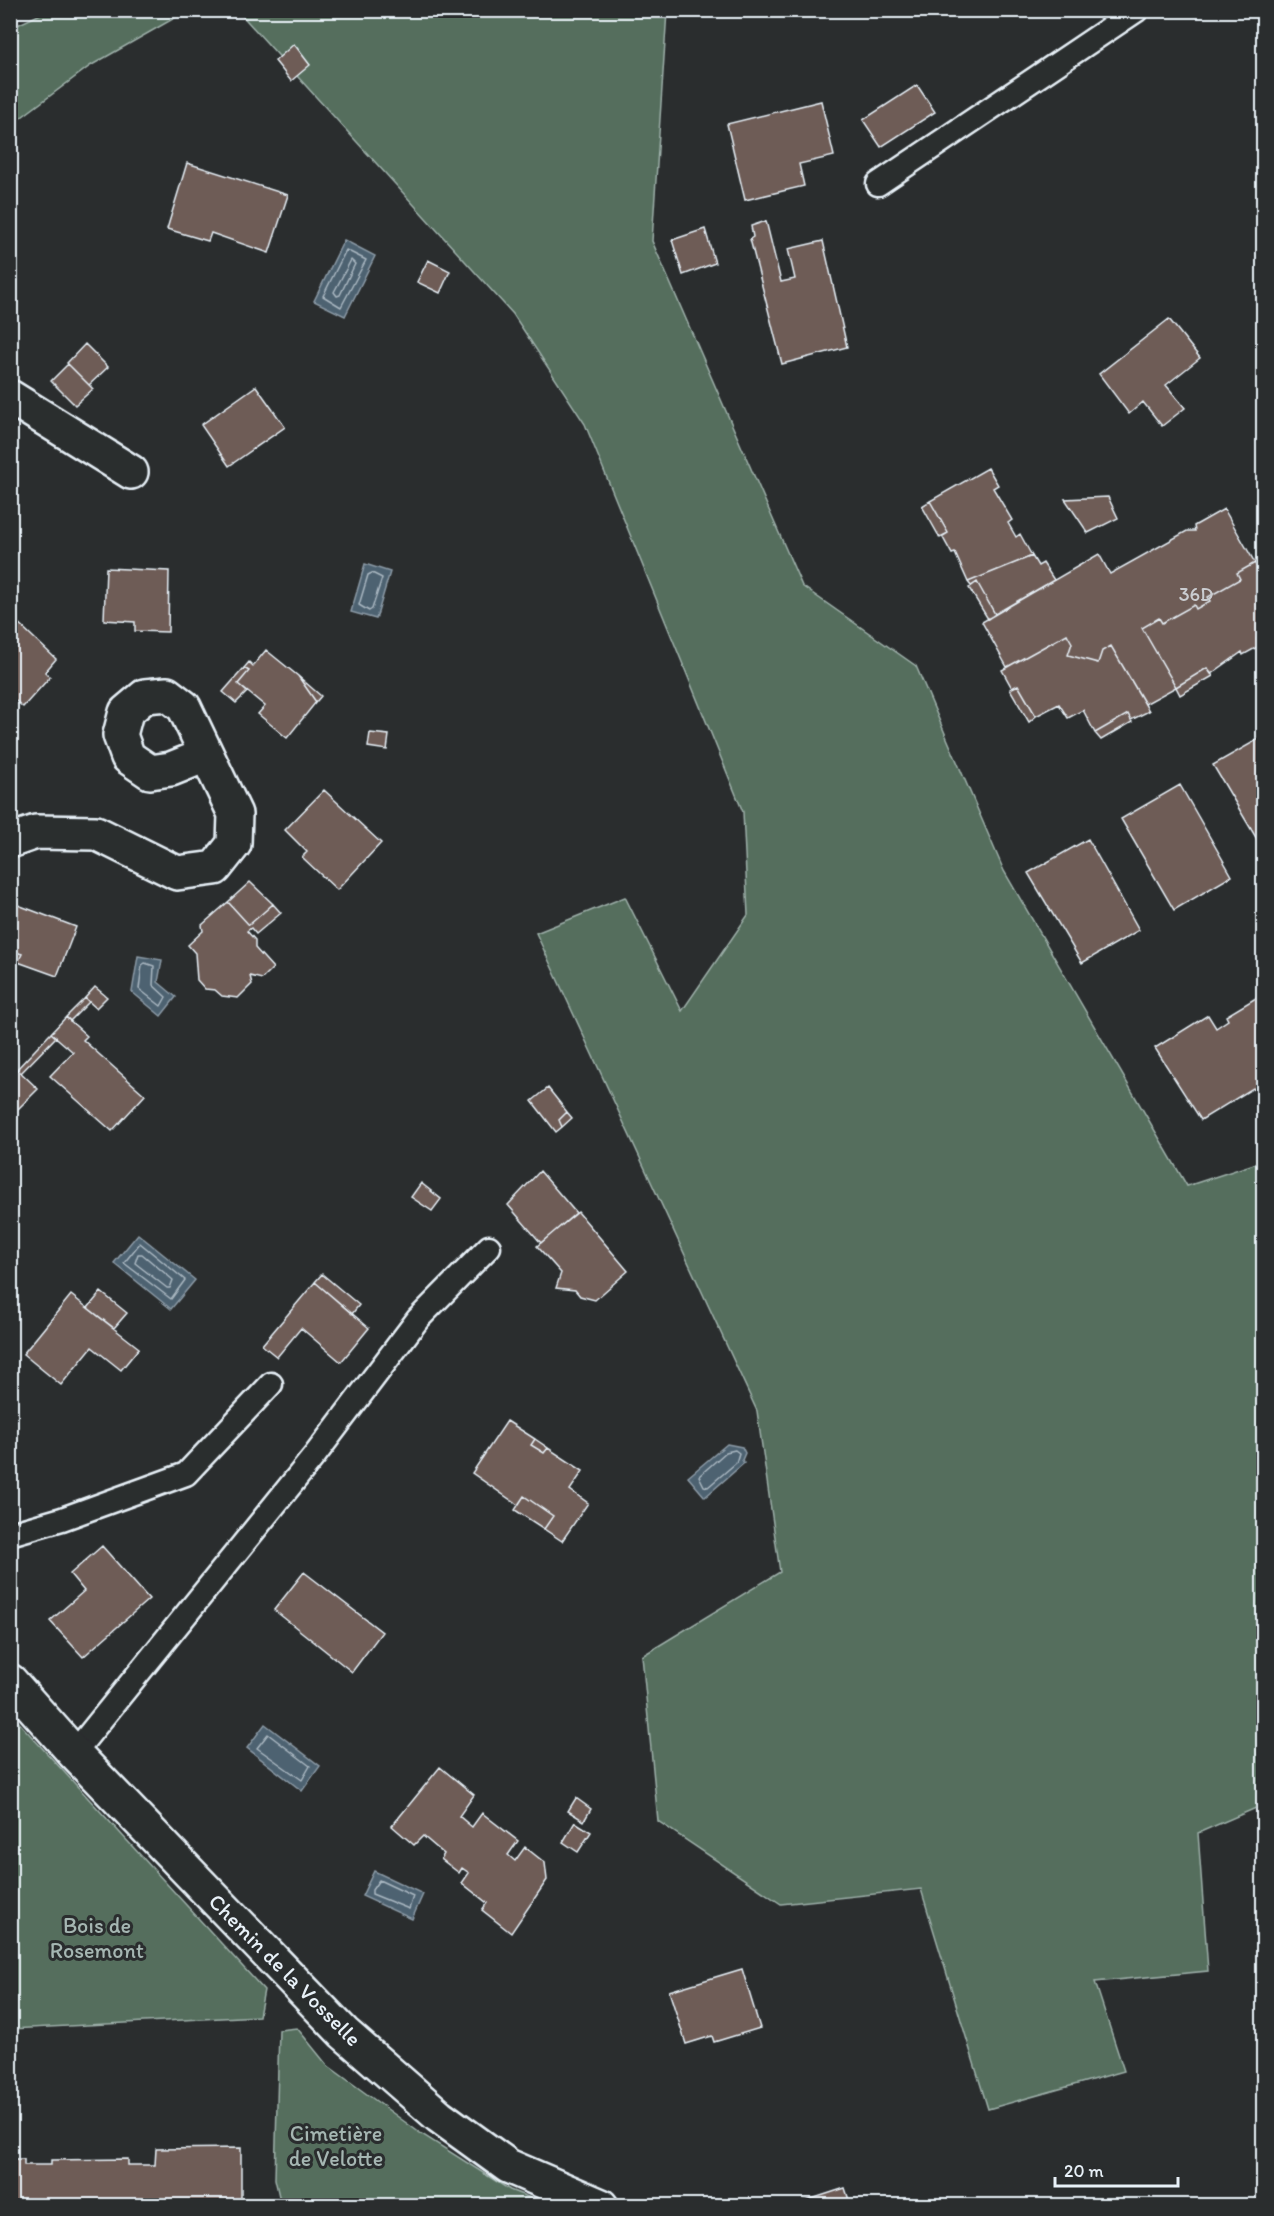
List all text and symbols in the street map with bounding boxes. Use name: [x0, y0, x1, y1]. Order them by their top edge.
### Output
house number: 36D: [1179, 582, 1213, 606]
street label: Chemin de la Vosselle: [203, 1888, 367, 2052]
park label: Bois de Rosemont: [50, 1912, 144, 1964]
park label: Cimetière de Velotte: [289, 2120, 383, 2172]
scale bar: [1055, 2150, 1178, 2188]
text: 20 m: [1064, 2160, 1104, 2182]

